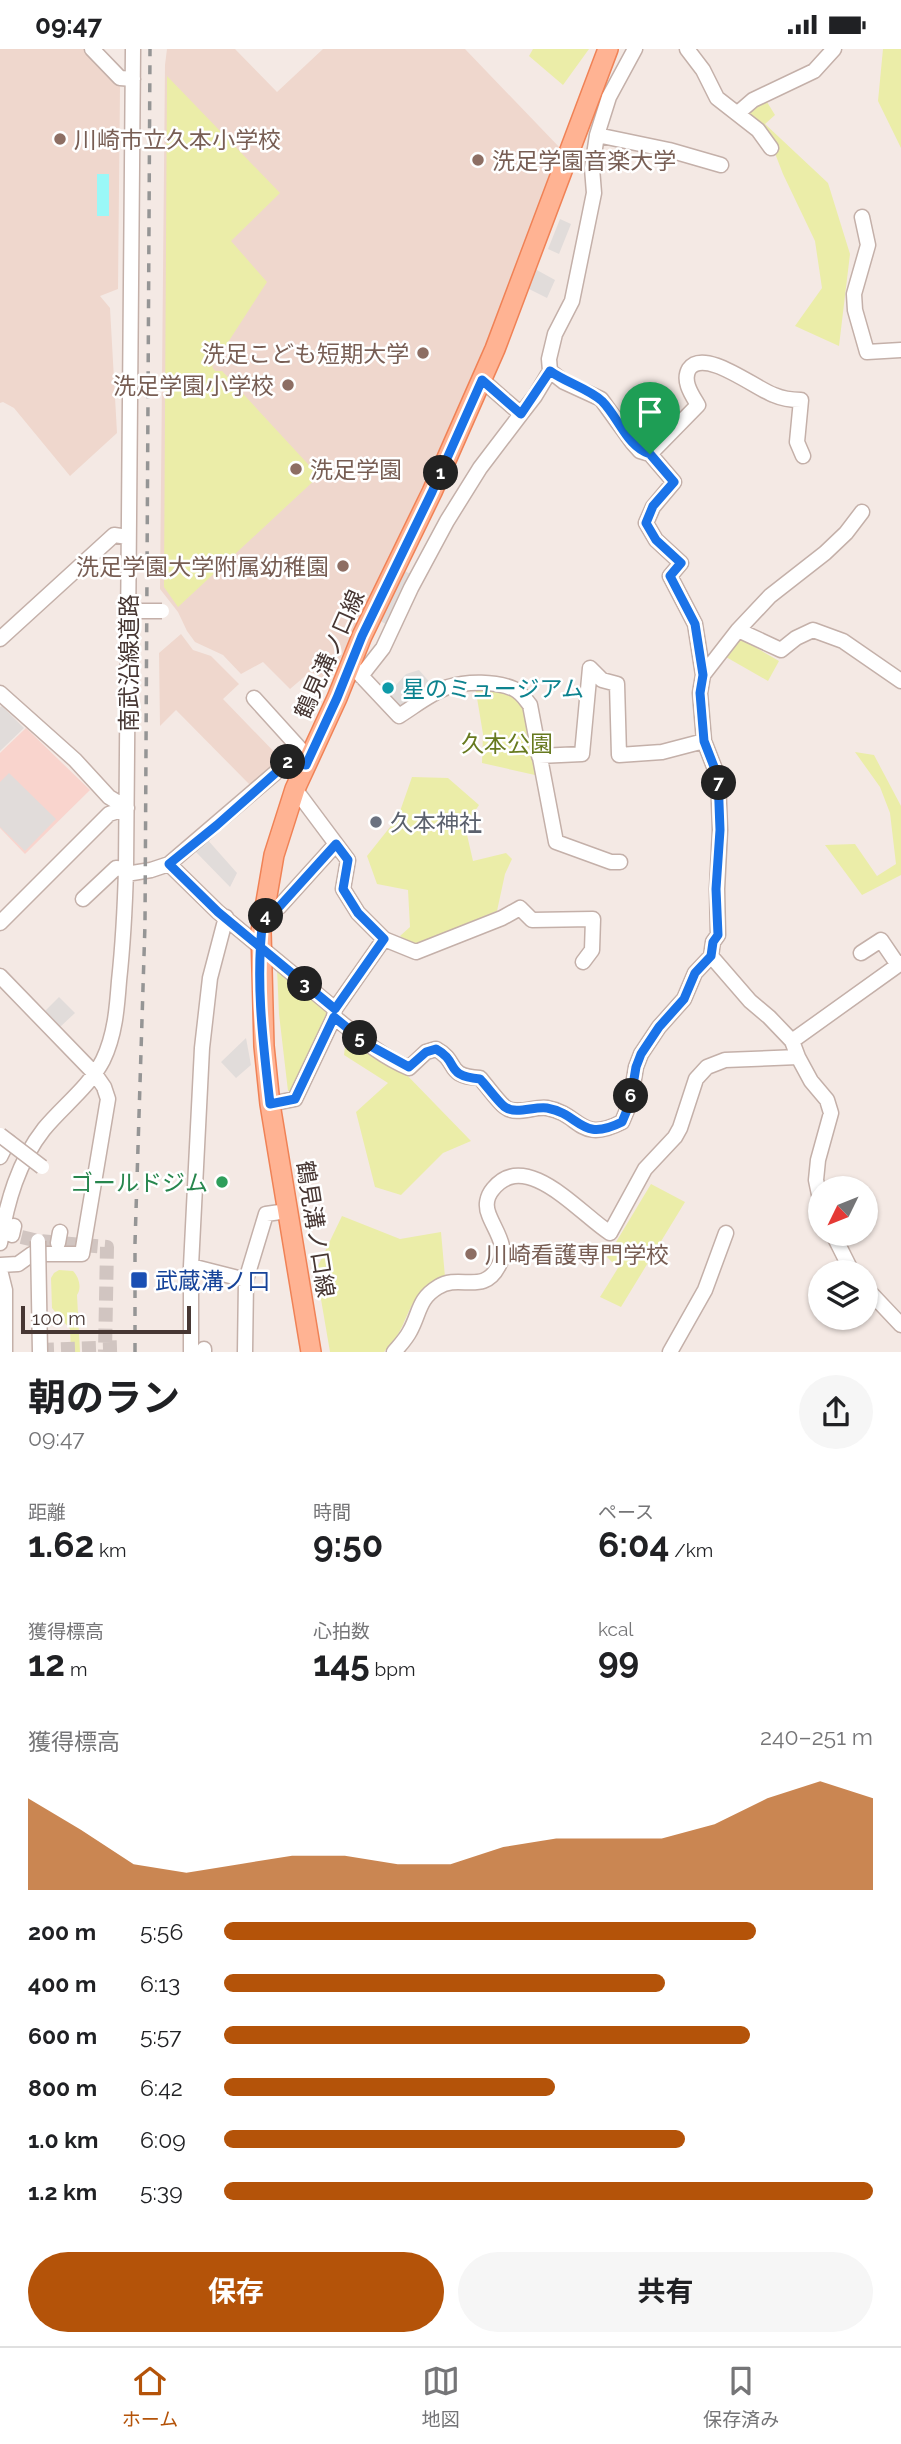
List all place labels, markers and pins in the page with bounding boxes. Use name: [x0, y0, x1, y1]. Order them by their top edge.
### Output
place label: 川崎市立久本小学校: [74, 126, 281, 153]
marker: 川崎市立久本小学校: [52, 131, 68, 147]
place label: 洗足学園音楽大学: [492, 147, 676, 174]
marker: 洗足学園音楽大学: [470, 152, 486, 168]
place label: 洗足こども短期大学: [202, 340, 409, 367]
marker: 洗足こども短期大学: [415, 345, 431, 361]
place label: 洗足学園小学校: [113, 372, 274, 399]
marker: 洗足学園小学校: [280, 377, 296, 393]
pin: [620, 382, 680, 454]
pin: 1: [424, 455, 458, 491]
place label: 洗足学園: [310, 456, 402, 483]
marker: 洗足学園: [288, 461, 304, 477]
place label: 洗足学園大学附属幼稚園: [76, 553, 329, 580]
marker: 洗足学園大学附属幼稚園: [335, 558, 351, 574]
place label: 星のミュージアム: [402, 675, 584, 702]
marker: 星のミュージアム: [380, 680, 396, 696]
pin: 2: [270, 745, 306, 779]
pin: 7: [702, 765, 736, 801]
place label: 久本神社: [390, 809, 482, 836]
marker: 久本神社: [368, 814, 384, 830]
pin: 4: [248, 899, 284, 933]
pin: 3: [288, 967, 322, 1002]
pin: 5: [342, 1021, 378, 1055]
pin: 6: [614, 1079, 648, 1113]
place label: ゴールドジム: [70, 1169, 208, 1196]
marker: ゴールドジム: [214, 1174, 230, 1190]
place label: 川崎看護専門学校: [485, 1241, 669, 1268]
marker: 川崎看護専門学校: [463, 1246, 479, 1262]
place label: 武蔵溝ノ口: [155, 1267, 270, 1294]
marker: 武蔵溝ノ口: [129, 1270, 149, 1290]

